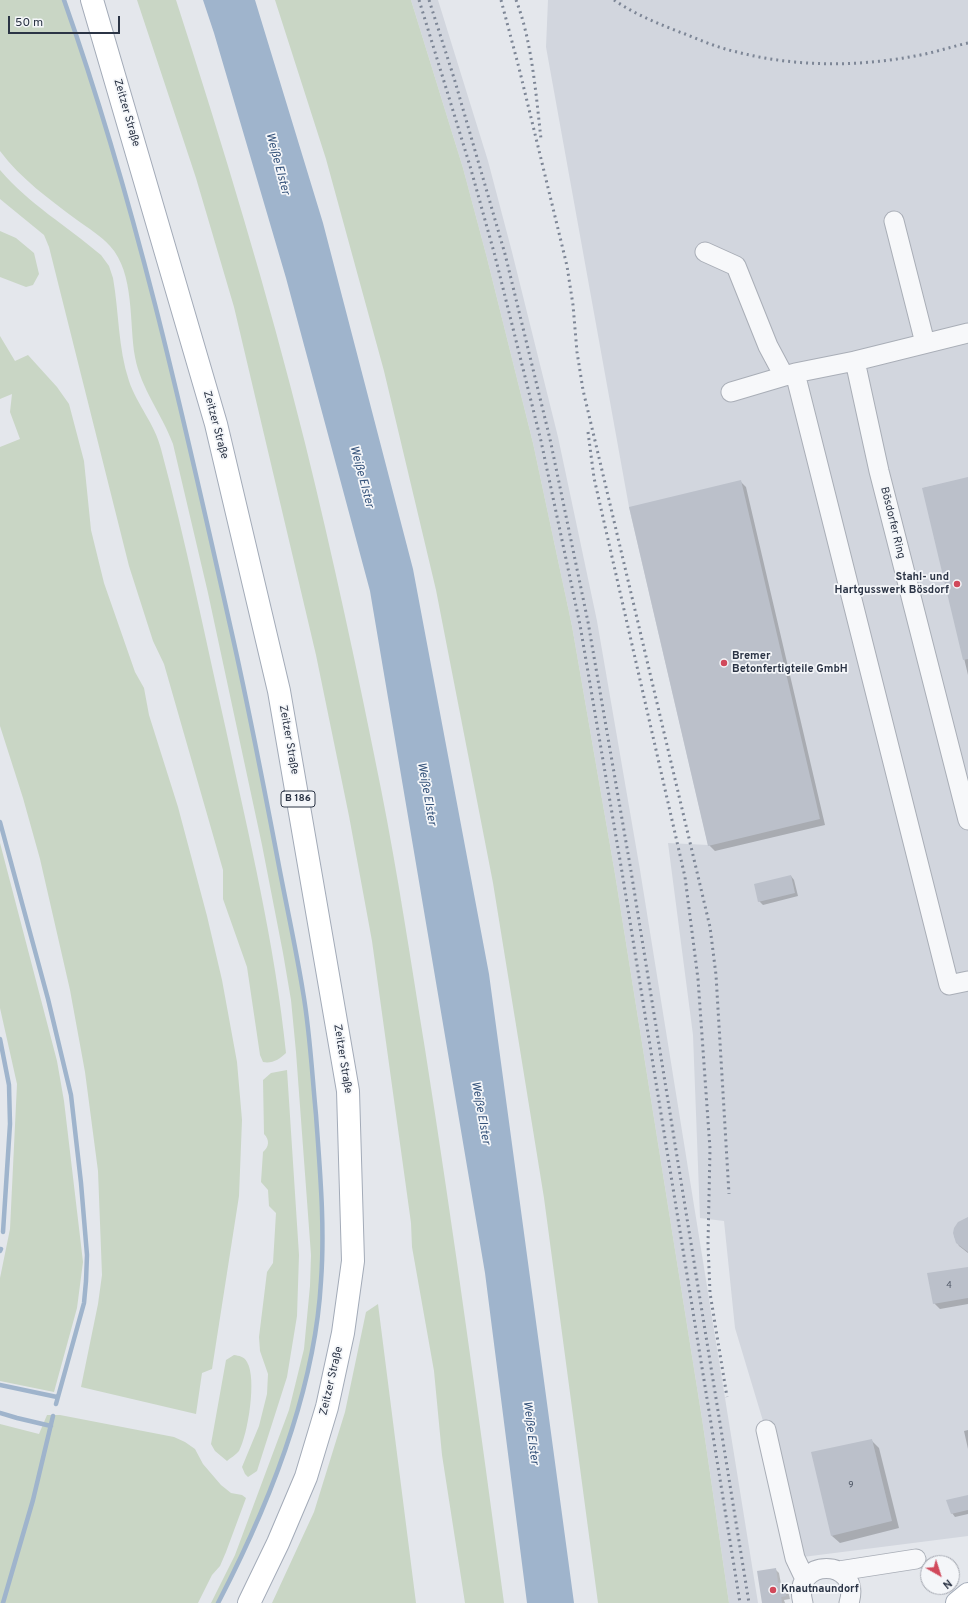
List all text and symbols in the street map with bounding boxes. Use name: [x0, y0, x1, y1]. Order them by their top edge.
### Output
scale bar: [10, 8, 122, 34]
text: 50 m: [15, 15, 43, 31]
street label: Zeitzer Straße: [110, 78, 142, 148]
water label: Weiße Elster: [262, 131, 292, 197]
street label: Zeitzer Straße: [200, 389, 230, 461]
water label: Weiße Elster: [346, 444, 376, 510]
street label: Bösdorfer Ring: [877, 486, 907, 560]
place label: Stahl- und Hartgusswerk Bösdorf: [835, 571, 949, 597]
marker: Stahl- und Hartgusswerk Bösdorf: [952, 579, 962, 589]
place label: Bremer Betonfertigteile GmbH: [732, 650, 848, 676]
marker: Bremer Betonfertigteile GmbH: [719, 658, 729, 668]
street label: Zeitzer Straße: [275, 704, 301, 776]
water label: Weiße Elster: [413, 761, 439, 827]
road number: B 186: [281, 791, 315, 807]
street label: Zeitzer Straße: [330, 1023, 354, 1095]
water label: Weiße Elster: [467, 1080, 493, 1146]
house number: 4: [946, 1281, 952, 1291]
street label: Zeitzer Straße: [318, 1345, 346, 1417]
water label: Weiße Elster: [519, 1400, 541, 1466]
house number: 9: [848, 1481, 854, 1491]
north arrow: [920, 1555, 960, 1595]
text: N: [939, 1576, 954, 1591]
place label: Knautnaundorf: [781, 1583, 859, 1597]
marker: Knautnaundorf: [768, 1585, 778, 1595]

